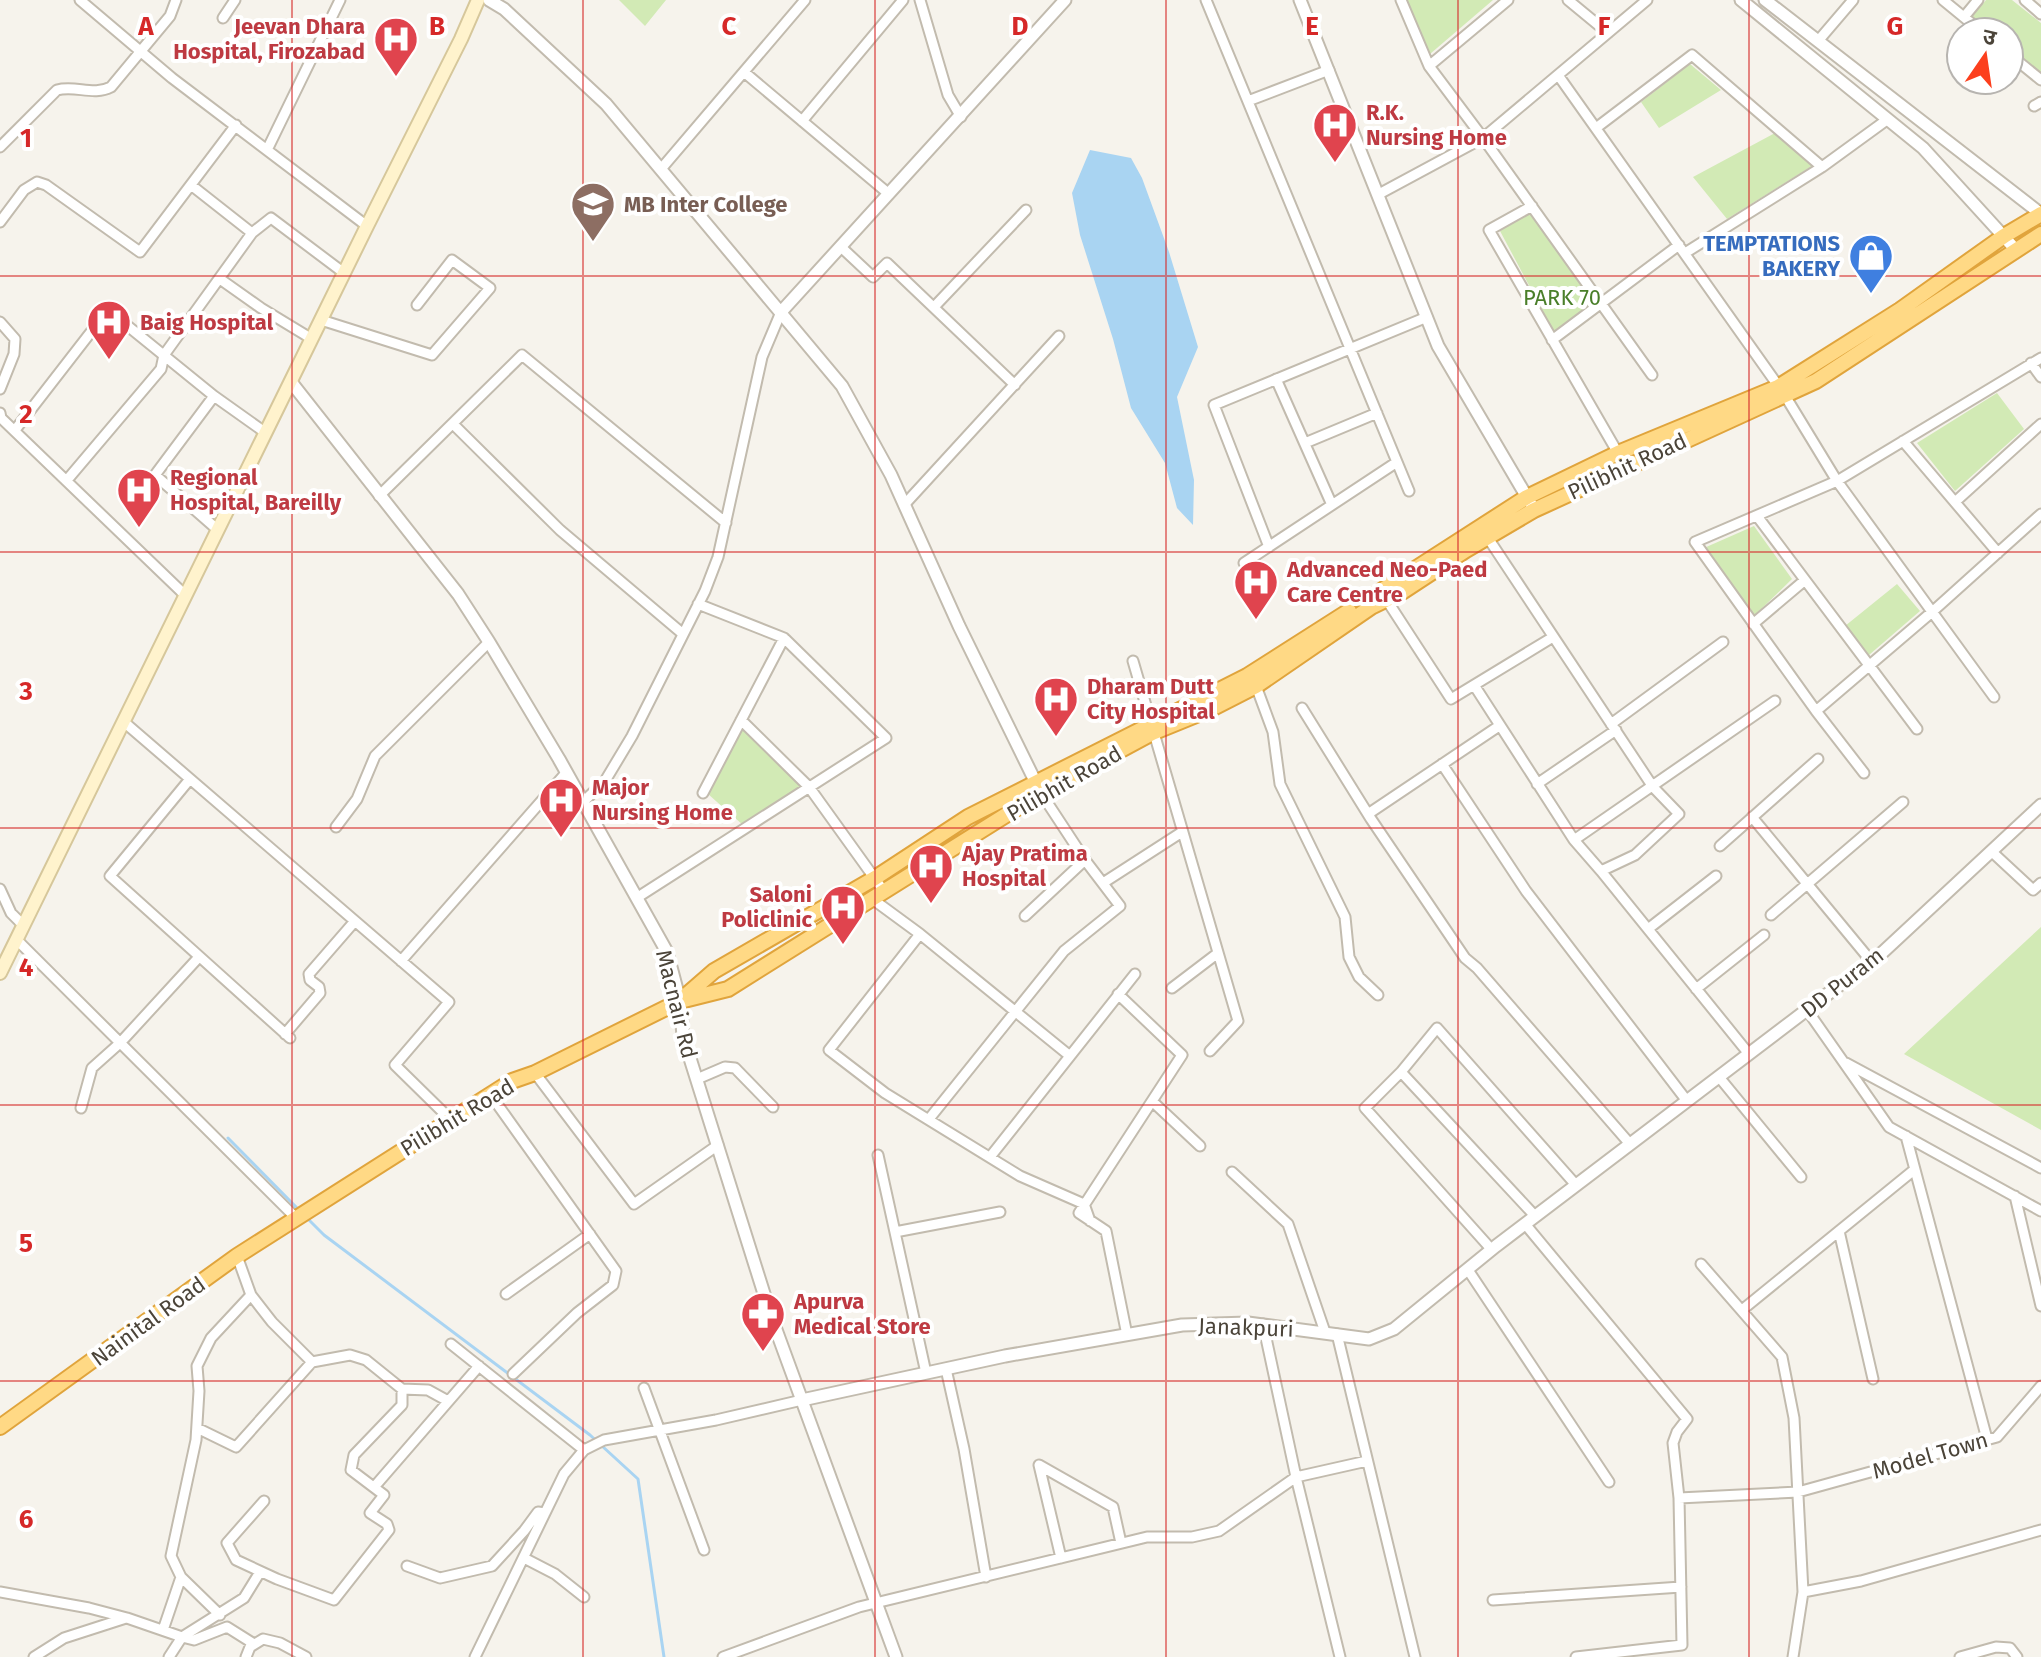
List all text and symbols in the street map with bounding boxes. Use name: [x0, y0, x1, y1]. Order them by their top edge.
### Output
text: A: [137, 11, 154, 42]
text: B: [429, 11, 445, 42]
text: C: [722, 11, 737, 42]
text: D: [1012, 11, 1029, 42]
text: E: [1305, 11, 1319, 42]
text: F: [1598, 11, 1611, 42]
text: G: [1887, 11, 1903, 42]
place label: Jeevan Dhara Hospital, Firozabad: [173, 13, 365, 65]
hospital icon: Jeevan Dhara Hospital, Firozabad: [372, 15, 420, 78]
north arrow: [1945, 16, 2025, 96]
text: उ: [1980, 22, 2000, 52]
place label: R.K. Nursing Home: [1366, 99, 1507, 151]
hospital icon: R.K. Nursing Home: [1311, 101, 1359, 164]
text: 1: [20, 123, 32, 154]
school or university icon: MB Inter College: [569, 180, 617, 243]
place label: MB Inter College: [624, 191, 787, 218]
place label: TEMPTATIONS BAKERY: [1703, 230, 1841, 282]
shop icon: TEMPTATIONS BAKERY: [1847, 232, 1895, 295]
park label: PARK 70: [1523, 284, 1601, 311]
hospital icon: Baig Hospital: [85, 298, 133, 361]
place label: Baig Hospital: [140, 309, 274, 336]
text: 2: [19, 399, 33, 430]
street label: Pilibhit Road: [1563, 427, 1691, 506]
place label: Regional Hospital, Bareilly: [170, 464, 342, 516]
hospital icon: Regional Hospital, Bareilly: [115, 466, 163, 529]
place label: Advanced Neo-Paed Care Centre: [1286, 556, 1487, 608]
hospital icon: Advanced Neo-Paed Care Centre: [1232, 558, 1280, 621]
place label: Dharam Dutt City Hospital: [1087, 673, 1215, 725]
hospital icon: Dharam Dutt City Hospital: [1032, 675, 1080, 738]
text: 3: [18, 676, 33, 707]
street label: Pilibhit Road: [1002, 740, 1127, 827]
place label: Major Nursing Home: [592, 774, 733, 826]
hospital icon: Major Nursing Home: [537, 776, 585, 839]
place label: Ajay Pratima Hospital: [961, 840, 1088, 892]
hospital icon: Ajay Pratima Hospital: [907, 842, 955, 905]
place label: Saloni Policlinic: [721, 881, 812, 933]
hospital icon: Saloni Policlinic: [819, 883, 867, 946]
street label: DD Puram: [1796, 942, 1889, 1023]
street label: Macnair Rd: [650, 947, 703, 1061]
text: 4: [19, 952, 34, 983]
street label: Pilibhit Road: [395, 1073, 519, 1162]
text: 5: [19, 1228, 33, 1259]
street label: Nainital Road: [86, 1271, 211, 1372]
place label: Apurva Medical Store: [793, 1288, 931, 1340]
pharmacy icon: Apurva Medical Store: [739, 1290, 787, 1353]
street label: Janakpuri: [1198, 1312, 1294, 1343]
street label: Model Town: [1869, 1426, 1991, 1485]
text: 6: [19, 1504, 34, 1535]

